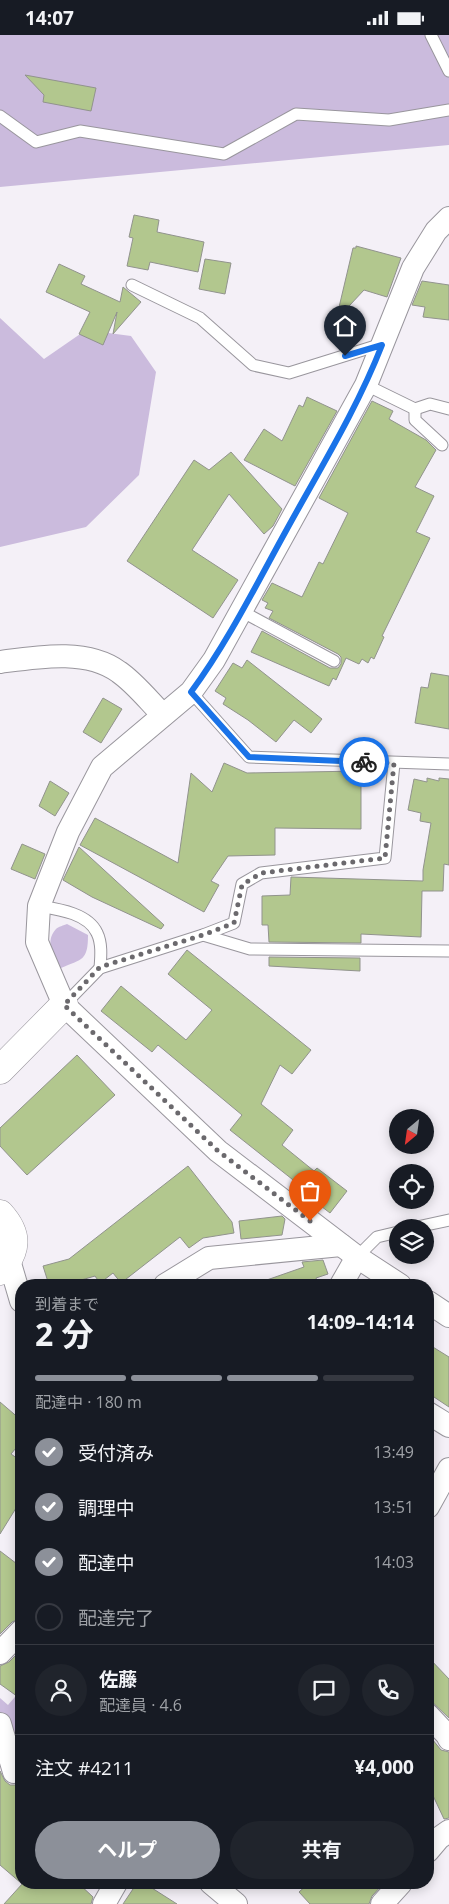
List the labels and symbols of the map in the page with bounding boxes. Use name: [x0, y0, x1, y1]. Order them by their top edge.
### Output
pin: [324, 305, 366, 356]
courier: [339, 737, 389, 787]
north arrow: [389, 1109, 434, 1154]
pin: [289, 1170, 331, 1221]

